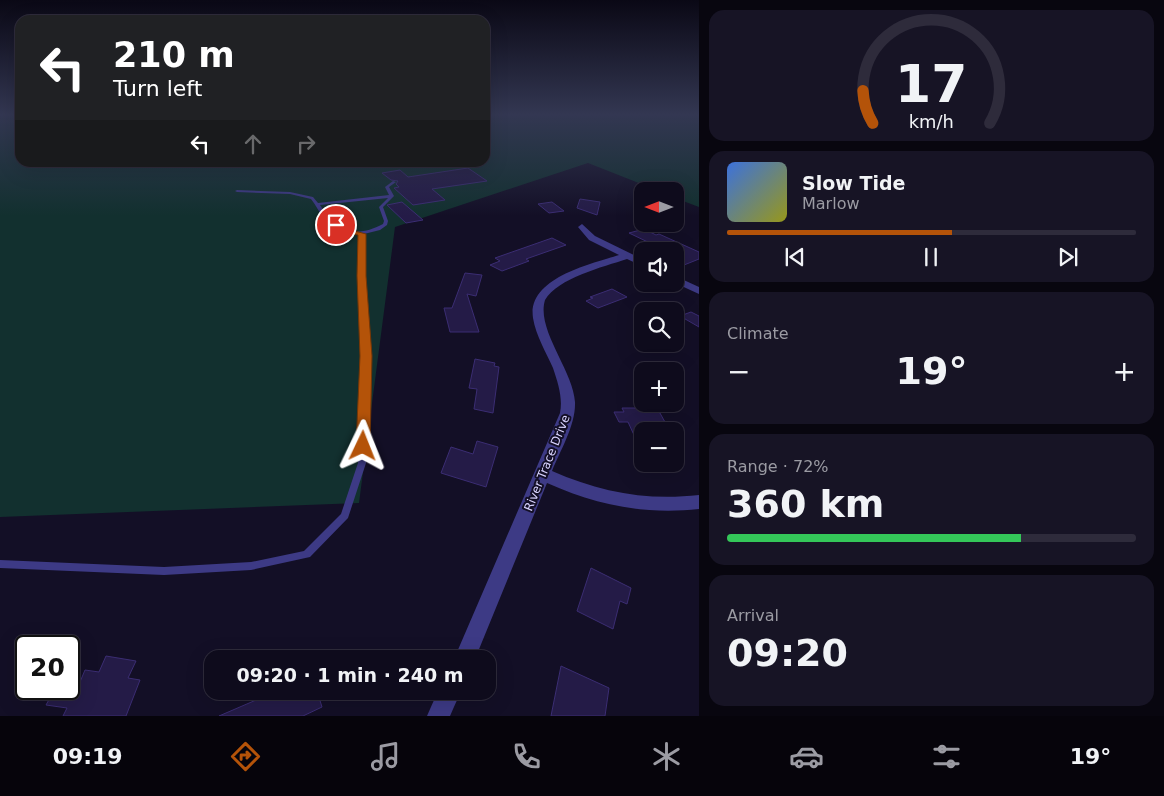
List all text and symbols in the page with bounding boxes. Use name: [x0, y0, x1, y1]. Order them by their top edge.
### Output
icon: left: [30, 35, 95, 100]
text: 210 m: [113, 35, 235, 75]
text: 17: [895, 54, 968, 114]
text: Turn left: [113, 76, 202, 101]
text: km/h: [909, 111, 954, 132]
icon: left: [186, 130, 214, 158]
icon: ahead: [239, 130, 267, 158]
icon: right: [292, 130, 320, 158]
text: Slow Tide: [802, 172, 905, 194]
north arrow: [634, 182, 684, 232]
map controls: [634, 182, 684, 472]
text: Marlow: [802, 194, 860, 213]
pin: [315, 204, 357, 246]
icon: arrive: [322, 211, 350, 239]
button: sound: [634, 242, 684, 292]
icon: previous: [781, 243, 809, 271]
icon: pause: [917, 243, 945, 271]
icon: next: [1054, 243, 1082, 271]
button: search: [634, 302, 684, 352]
text: Climate: [727, 324, 789, 343]
text: 19°: [896, 349, 967, 393]
text: −: [727, 355, 750, 388]
text: +: [1113, 355, 1136, 388]
button: +: [634, 362, 684, 412]
street label: River Trace Drive: [521, 413, 573, 513]
position arrow: [336, 419, 388, 471]
button: −: [634, 422, 684, 472]
text: Range · 72%: [727, 457, 829, 476]
text: 360 km: [727, 482, 884, 526]
text: Arrival: [727, 606, 779, 625]
text: 09:20: [727, 631, 848, 675]
speed limit sign: 20: [15, 635, 80, 700]
text: 09:20 · 1 min · 240 m: [236, 664, 464, 686]
icon: directions: [228, 739, 263, 774]
icon: music: [368, 739, 403, 774]
icon: phone: [509, 739, 544, 774]
icon: climate: [649, 739, 684, 774]
icon: car: [789, 739, 824, 774]
icon: filters: [929, 739, 964, 774]
text: 09:19: [53, 744, 123, 769]
text: 19°: [1070, 744, 1111, 769]

